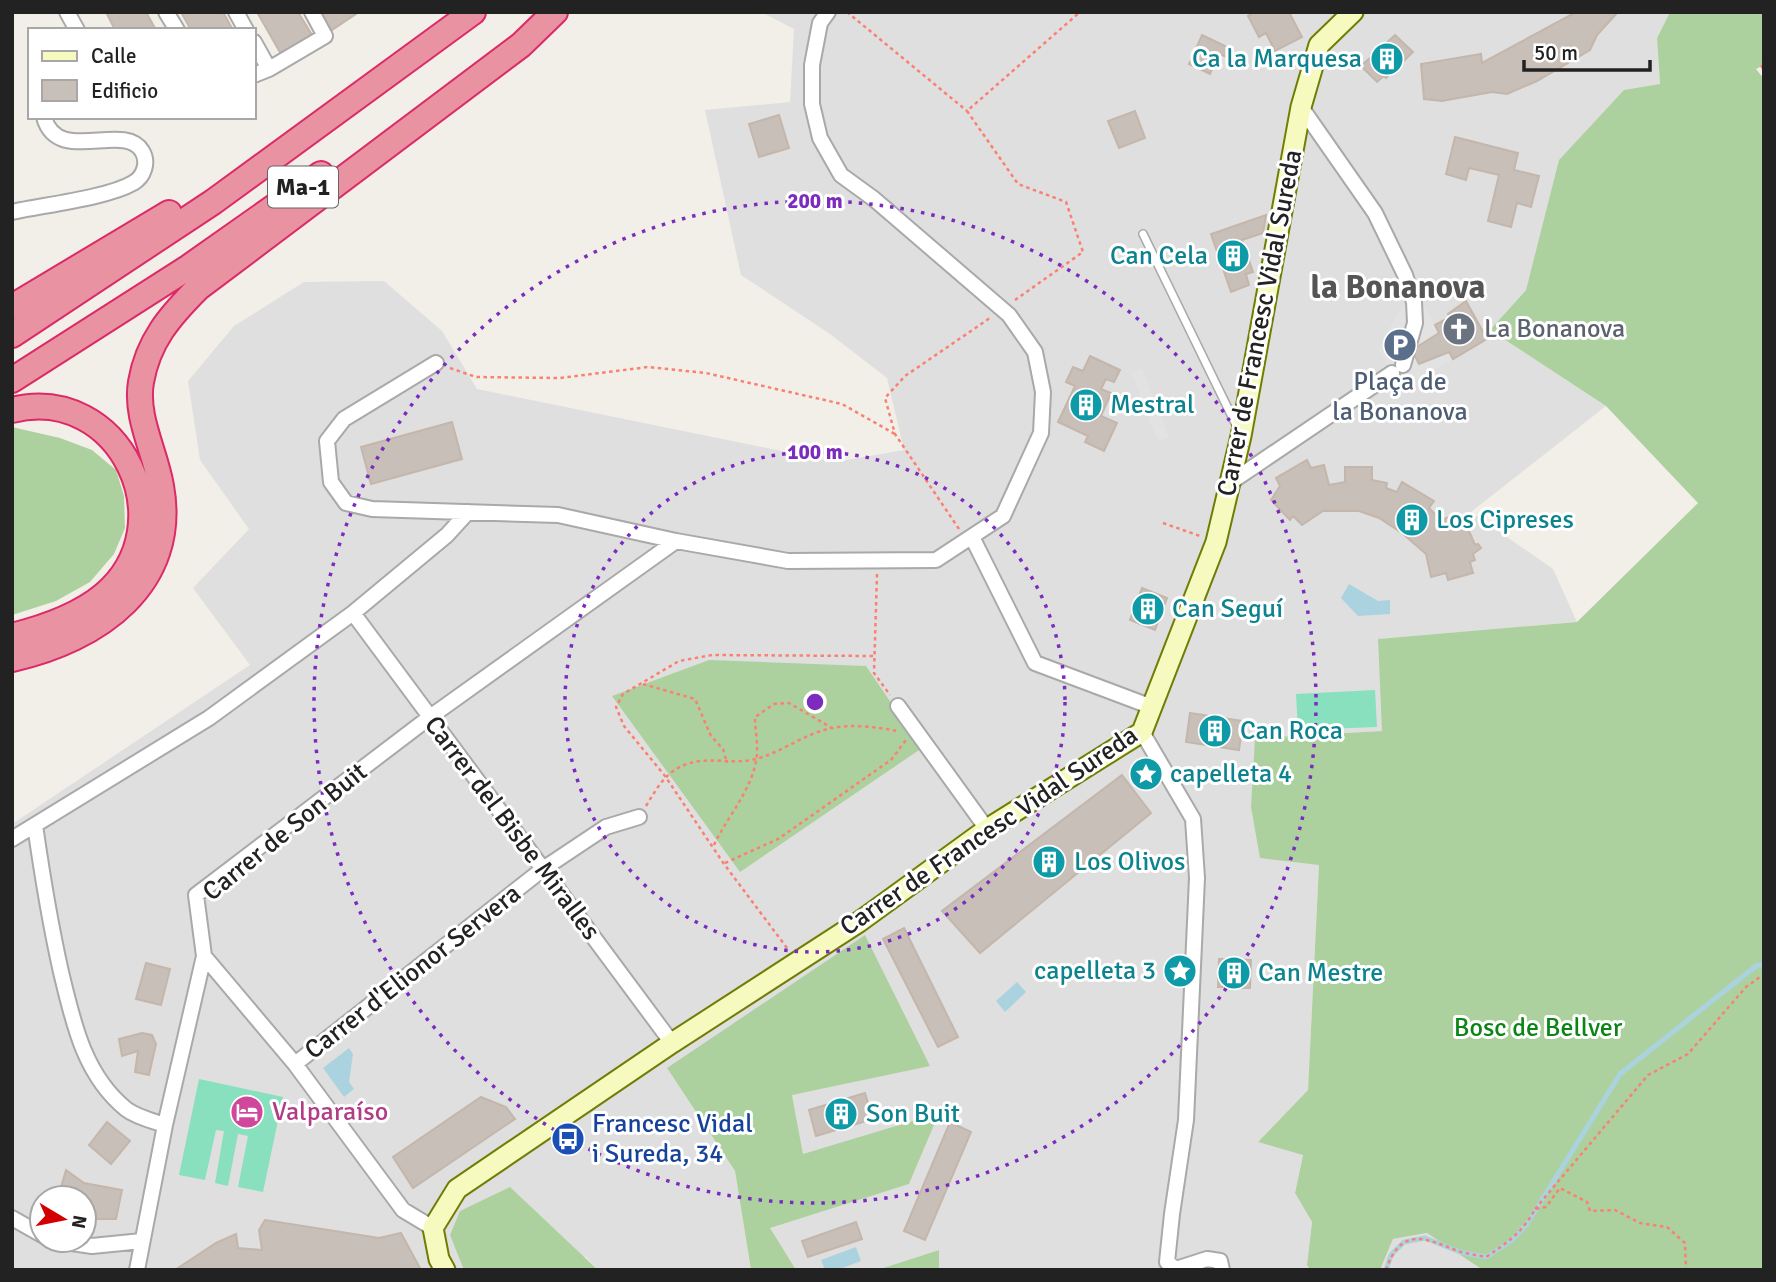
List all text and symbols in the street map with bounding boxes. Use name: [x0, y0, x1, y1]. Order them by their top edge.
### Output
legend: [28, 28, 256, 119]
scale bar: [1524, 28, 1650, 72]
building icon: Ca la Marquesa: [1368, 40, 1406, 78]
text: 50 m: [1534, 40, 1578, 66]
text: Calle: [91, 43, 137, 69]
place label: Ca la Marquesa: [1192, 43, 1362, 75]
text: Edificio: [91, 78, 158, 104]
street label: Carrer de Francesc Vidal Sureda: [1211, 147, 1309, 499]
road number: Ma-1: [268, 167, 338, 208]
text: 200 m: [787, 188, 843, 214]
building icon: Can Cela: [1214, 237, 1252, 275]
place label: Can Cela: [1110, 240, 1208, 272]
district label: la Bonanova: [1311, 267, 1485, 308]
church icon: La Bonanova: [1440, 310, 1478, 348]
place label: La Bonanova: [1484, 313, 1625, 345]
parking icon: Plaça de la Bonanova: [1381, 326, 1419, 364]
place label: Plaça de la Bonanova: [1332, 366, 1468, 428]
building icon: Mestral: [1067, 386, 1105, 424]
place label: Mestral: [1110, 389, 1195, 421]
text: 100 m: [787, 439, 843, 465]
building icon: Los Cipreses: [1393, 501, 1431, 539]
place label: Los Cipreses: [1436, 504, 1574, 536]
building icon: Can Seguí: [1129, 590, 1167, 628]
place label: Can Seguí: [1172, 593, 1283, 625]
centre of rings: [803, 690, 827, 714]
street label: Carrer del Bisbe Miralles: [417, 710, 607, 946]
building icon: Can Roca: [1196, 712, 1234, 750]
place label: Can Roca: [1240, 715, 1343, 747]
street label: Carrer de Francesc Vidal Sureda: [834, 719, 1144, 943]
place icon: capelleta 4: [1127, 755, 1165, 793]
street label: Carrer de Son Buit: [196, 756, 374, 908]
place label: capelleta 4: [1170, 758, 1292, 790]
building icon: Los Olivos: [1030, 843, 1068, 881]
place label: Los Olivos: [1074, 846, 1185, 878]
street label: Carrer d'Elionor Servera: [299, 878, 527, 1066]
place icon: capelleta 3: [1161, 952, 1199, 990]
building icon: Can Mestre: [1215, 954, 1253, 992]
place label: capelleta 3: [1034, 955, 1156, 987]
place label: Can Mestre: [1258, 957, 1383, 989]
park label: Bosc de Bellver: [1454, 1012, 1623, 1044]
hotel icon: Valparaíso: [228, 1093, 266, 1131]
building icon: Son Buit: [822, 1095, 860, 1133]
place label: Valparaíso: [272, 1096, 388, 1128]
place label: Son Buit: [866, 1098, 960, 1130]
place label: Francesc Vidal i Sureda, 34: [592, 1108, 753, 1170]
bus stop icon: Francesc Vidal i Sureda, 34: [549, 1120, 587, 1158]
north arrow: [28, 1184, 98, 1254]
text: N: [66, 1213, 92, 1230]

